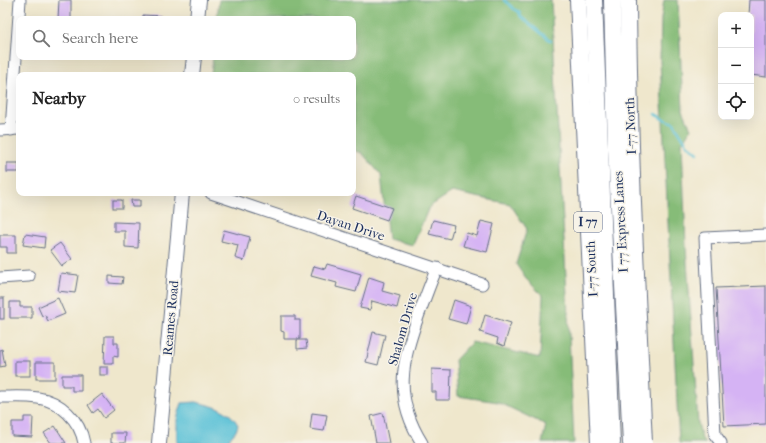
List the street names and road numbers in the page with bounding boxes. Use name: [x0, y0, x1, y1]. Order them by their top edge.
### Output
street label: I-77 North: [622, 96, 639, 155]
street label: I 77 Express Lanes: [610, 171, 631, 273]
street label: Dayan Drive: [315, 207, 387, 244]
road number: I 77: [574, 212, 602, 232]
street label: I-77 South: [583, 240, 600, 297]
street label: Reames Road: [160, 279, 181, 356]
street label: Shalom Drive: [385, 290, 420, 367]

